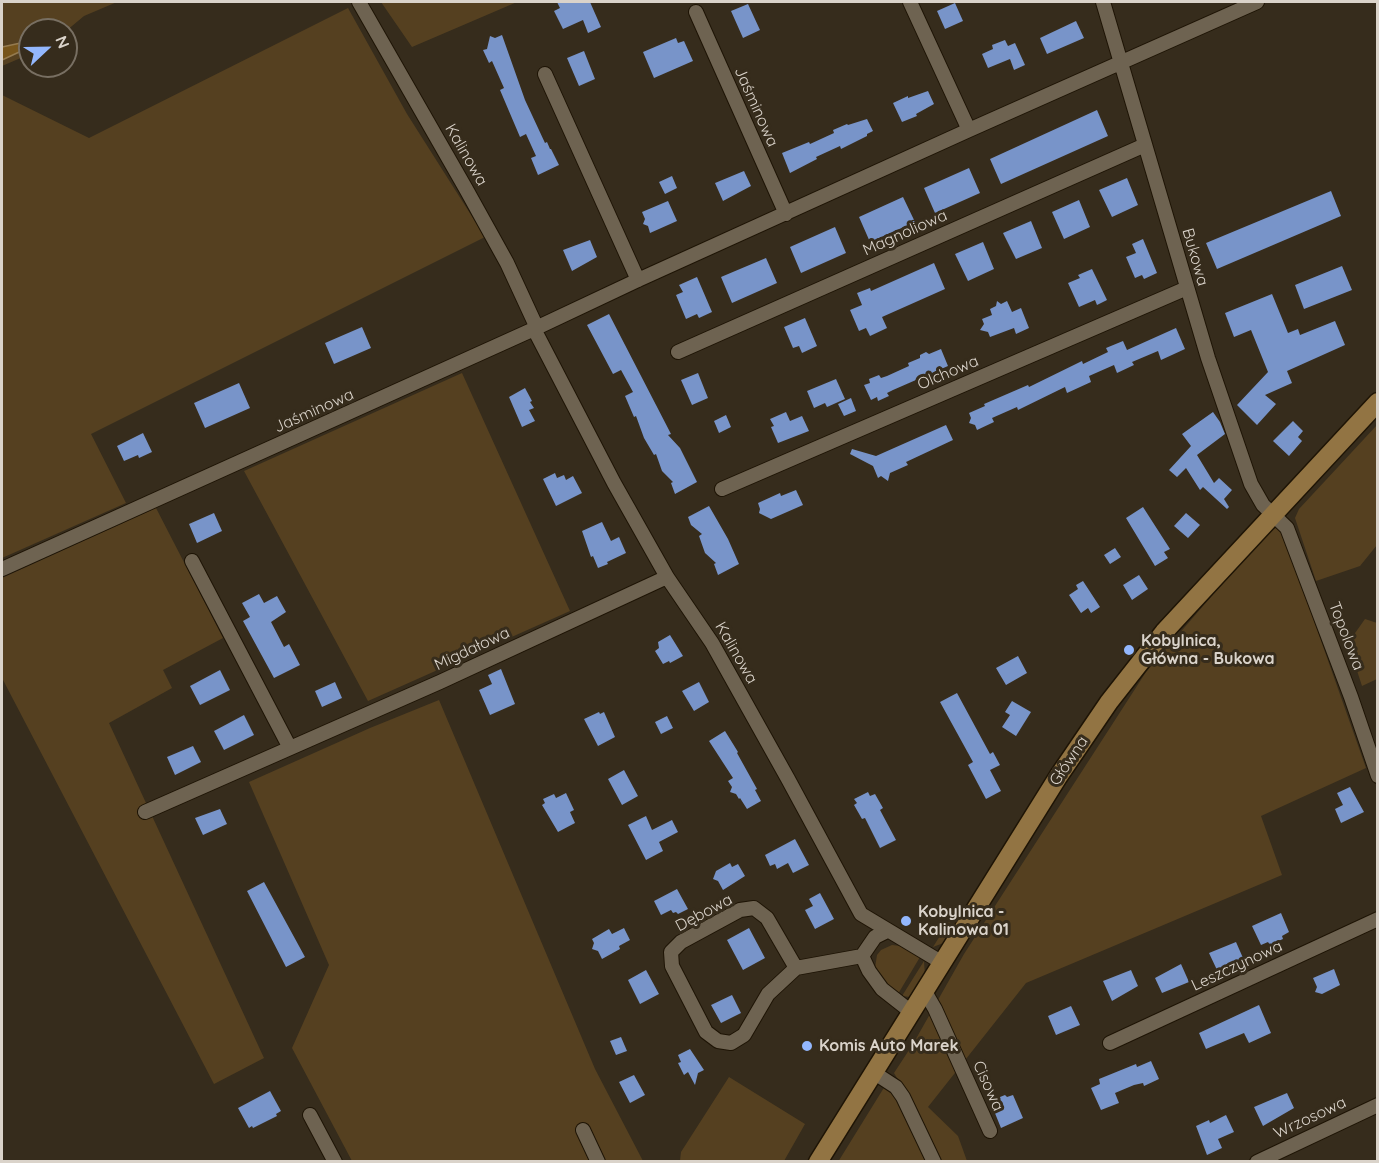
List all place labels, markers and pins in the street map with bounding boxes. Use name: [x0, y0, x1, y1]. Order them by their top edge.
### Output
place label: Kobylnica, Główna - Bukowa: [1141, 631, 1275, 669]
marker: Kobylnica, Główna - Bukowa: [1122, 643, 1136, 657]
place label: Kobylnica - Kalinowa 01: [918, 902, 1009, 940]
marker: Kobylnica - Kalinowa 01: [899, 914, 913, 928]
place label: Komis Auto Marek: [819, 1036, 959, 1056]
marker: Komis Auto Marek: [800, 1039, 814, 1053]

